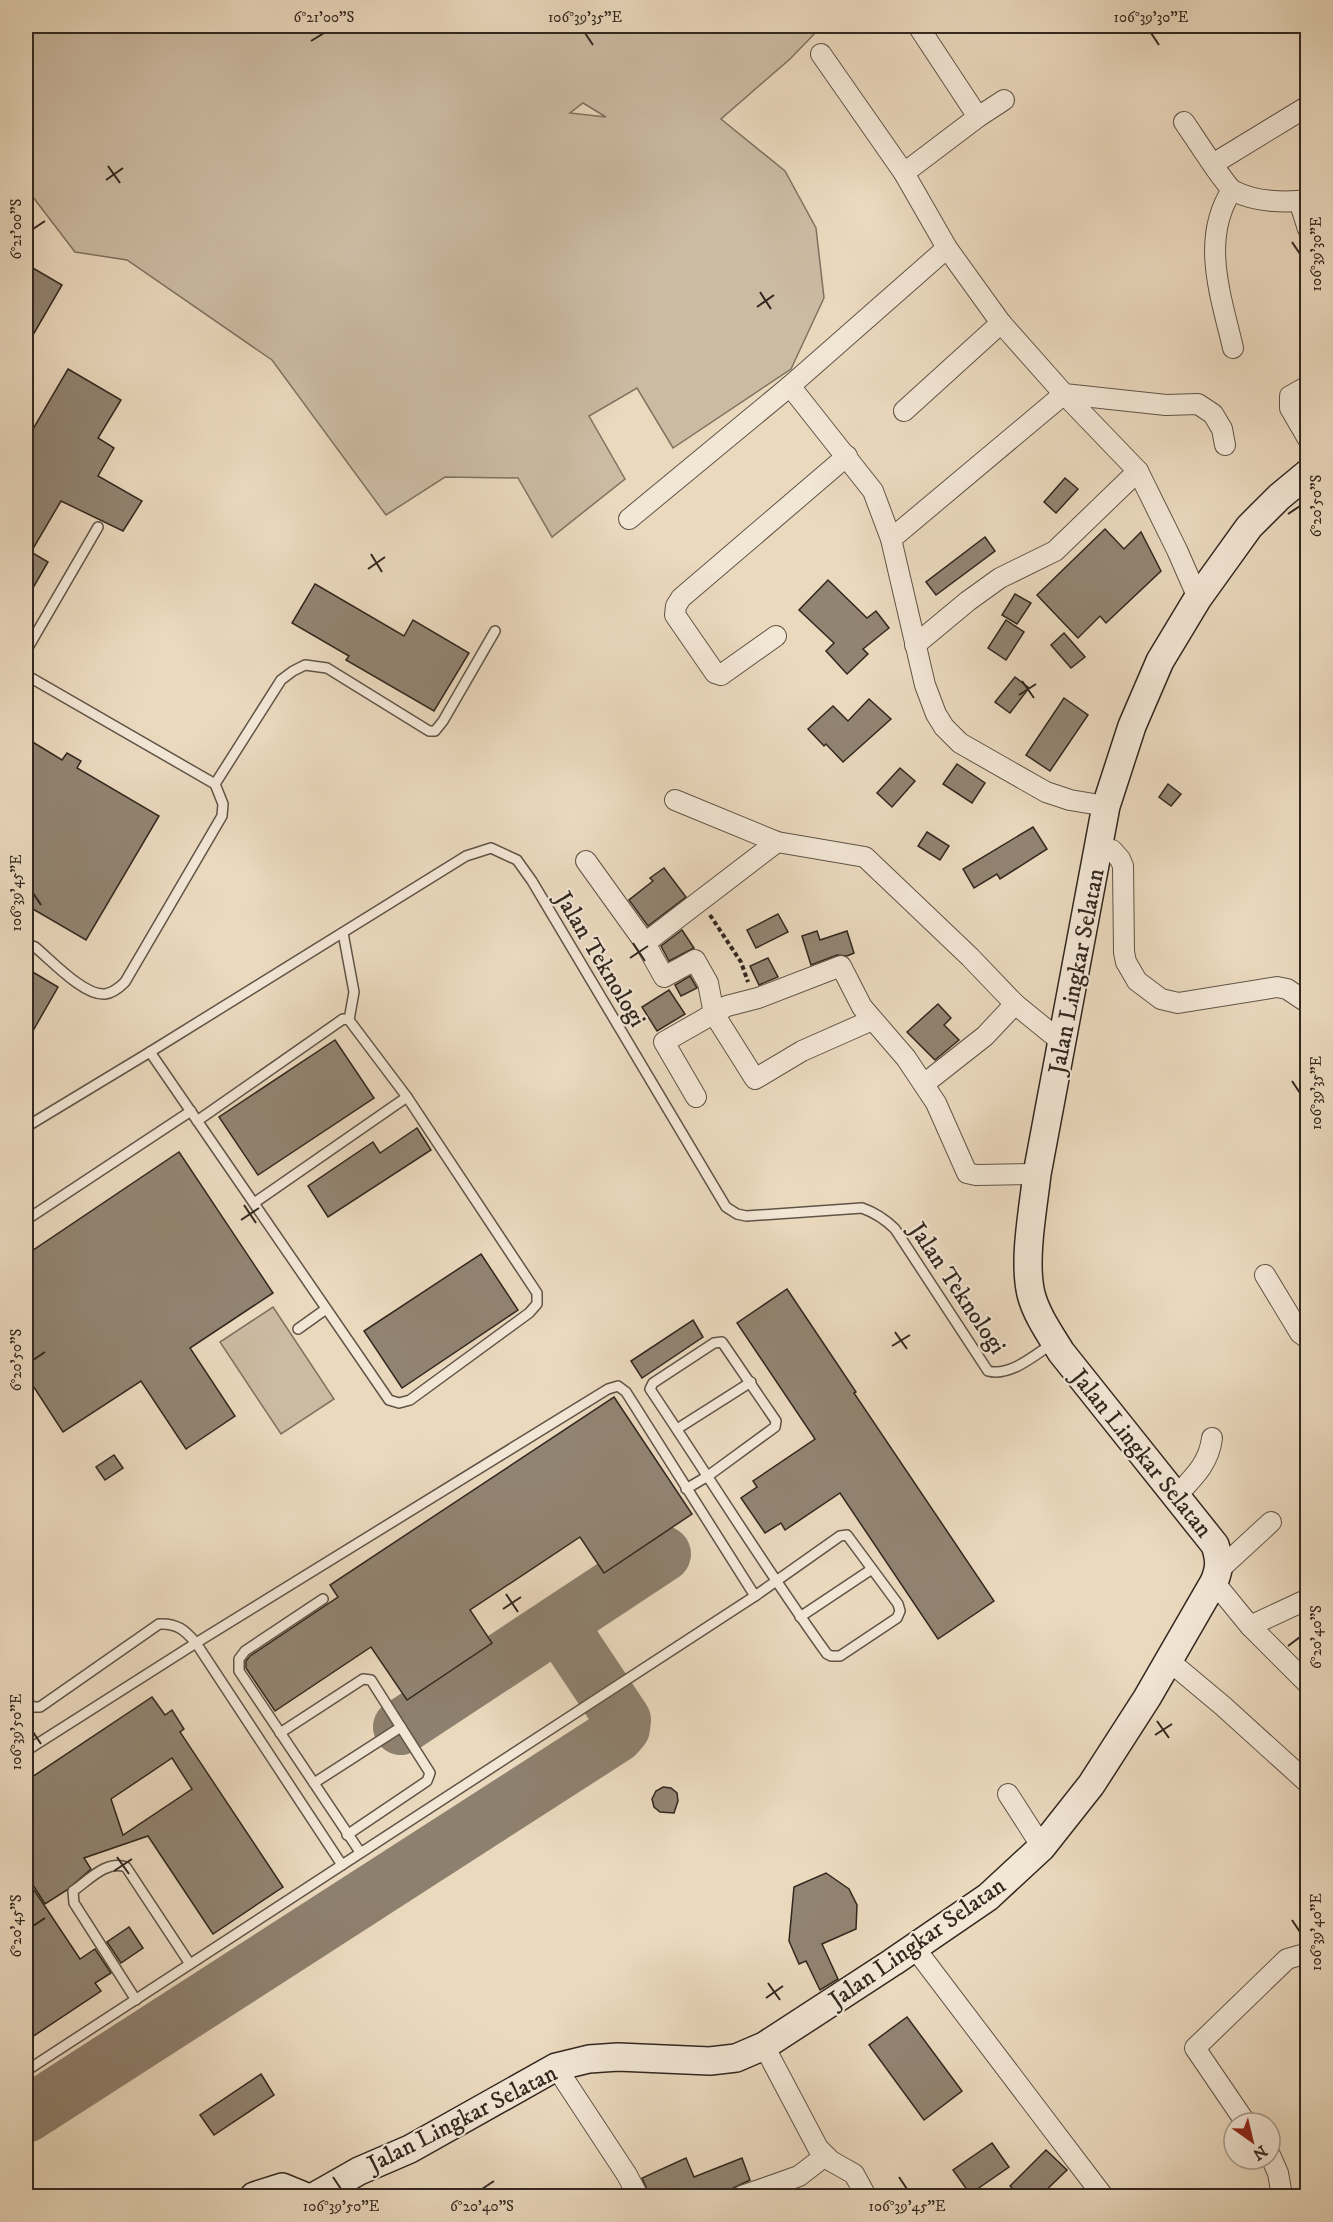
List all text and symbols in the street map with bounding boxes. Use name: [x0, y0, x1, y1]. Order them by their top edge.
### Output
text: 6°21'00"S: [294, 8, 355, 27]
text: 106°39'35"E: [548, 8, 622, 27]
text: 106°39'30"E: [1114, 8, 1189, 27]
text: 6°21'00"S: [7, 198, 26, 259]
text: 106°39'30"E: [1307, 216, 1326, 291]
text: 6°20'50"S: [1307, 475, 1326, 537]
text: 106°39'45"E: [7, 854, 26, 932]
street label: Jalan Lingkar Selatan: [1042, 866, 1112, 1078]
street label: Jalan Teknologi: [547, 885, 652, 1033]
text: 106°39'35"E: [1307, 1056, 1326, 1130]
street label: Jalan Teknologi: [901, 1215, 1012, 1360]
text: 6°20'50"S: [7, 1329, 26, 1391]
street label: Jalan Lingkar Selatan: [1063, 1362, 1219, 1544]
text: 6°20'40"S: [1307, 1605, 1326, 1669]
text: 106°39'50"E: [7, 1693, 26, 1770]
street label: Jalan Lingkar Selatan: [822, 1870, 1012, 2016]
text: 106°39'40"E: [1307, 1893, 1326, 1971]
text: 6°20'45"S: [7, 1894, 26, 1958]
street label: Jalan Lingkar Selatan: [361, 2058, 563, 2181]
north arrow: [1222, 2111, 1282, 2171]
text: N: [1249, 2141, 1271, 2165]
text: 106°39'50"E: [303, 2197, 380, 2216]
text: 6°20'40"S: [450, 2197, 514, 2216]
text: 106°39'45"E: [868, 2197, 946, 2216]

